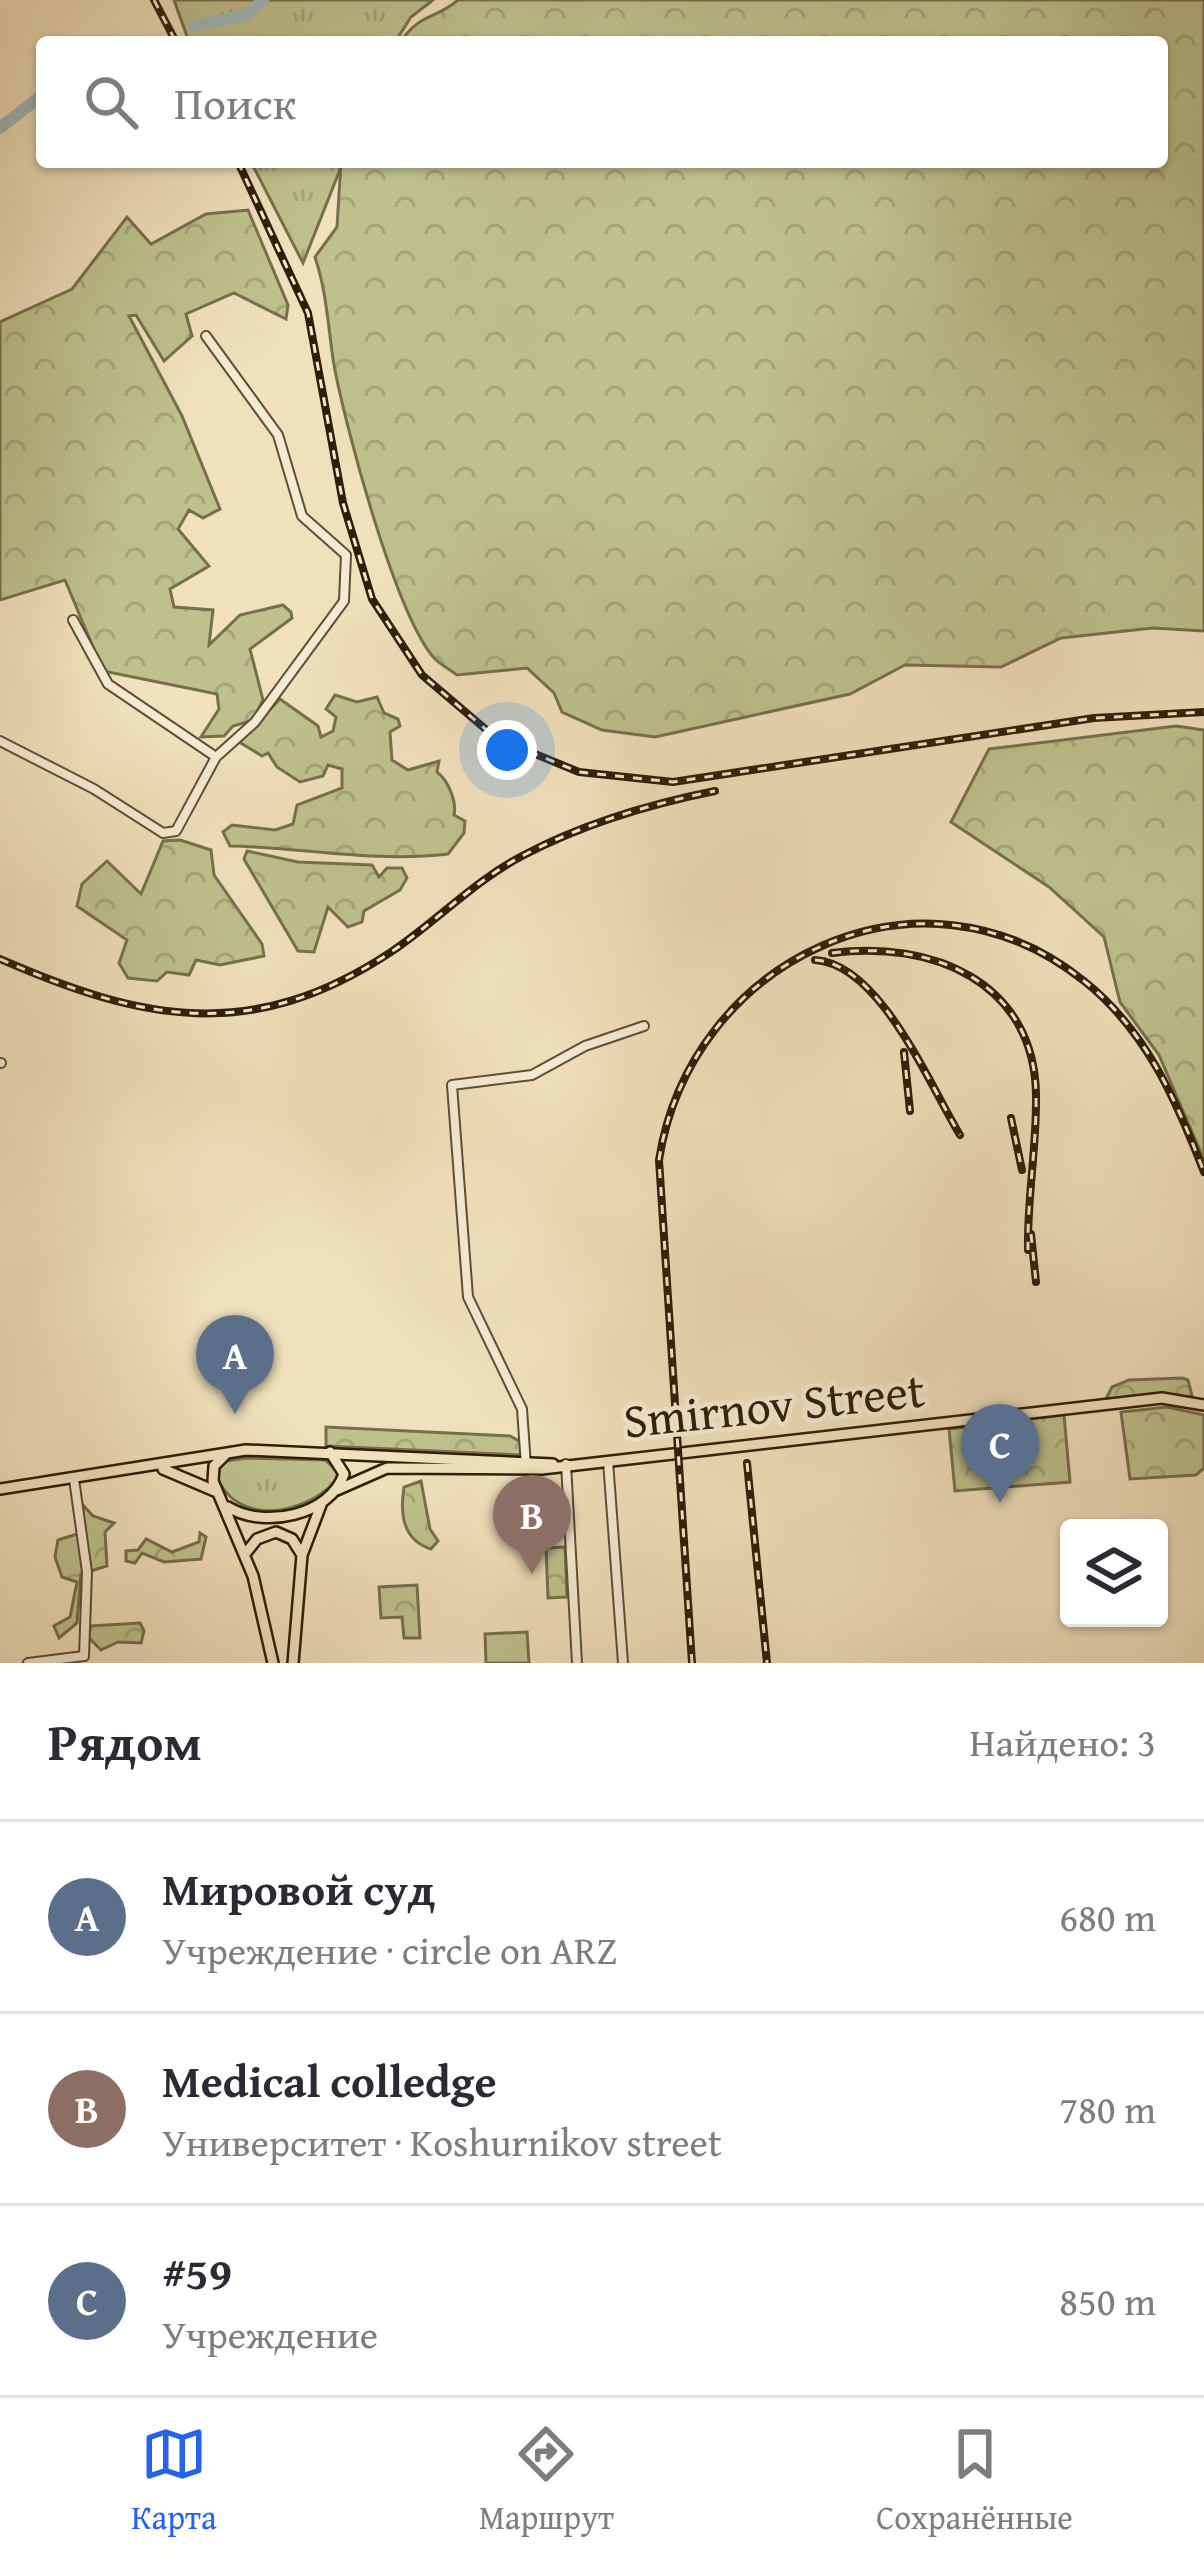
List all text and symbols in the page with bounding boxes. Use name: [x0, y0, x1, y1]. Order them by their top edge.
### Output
search box: [36, 36, 1168, 168]
icon: search: [78, 69, 144, 135]
text: Поиск: [174, 70, 296, 135]
your location: [477, 720, 537, 780]
pin: A: [196, 1315, 274, 1414]
street label: Smirnov Street: [620, 1353, 928, 1456]
pin: C: [961, 1404, 1039, 1503]
pin: B: [493, 1475, 571, 1574]
map controls: [1060, 1519, 1168, 1627]
button: layers: [1060, 1519, 1168, 1627]
text: Рядом: [48, 1704, 202, 1779]
text: Найдено: 3: [969, 1713, 1156, 1770]
text: Мировой суд: [162, 1856, 435, 1921]
text: A: [75, 1888, 99, 1945]
text: 680 m: [1059, 1888, 1156, 1945]
text: Учреждение · circle on ARZ: [162, 1921, 617, 1978]
text: Medical colledge: [162, 2048, 497, 2113]
text: B: [75, 2080, 99, 2137]
text: 780 m: [1059, 2080, 1156, 2137]
text: Университет · Koshurnikov street: [162, 2113, 722, 2170]
text: #59: [162, 2240, 232, 2305]
text: C: [76, 2272, 98, 2329]
text: 850 m: [1059, 2272, 1156, 2329]
text: Учреждение: [162, 2305, 378, 2362]
tab: Карта: [131, 2421, 217, 2541]
tab: Маршрут: [479, 2421, 614, 2541]
tab: Сохранённые: [876, 2421, 1073, 2541]

